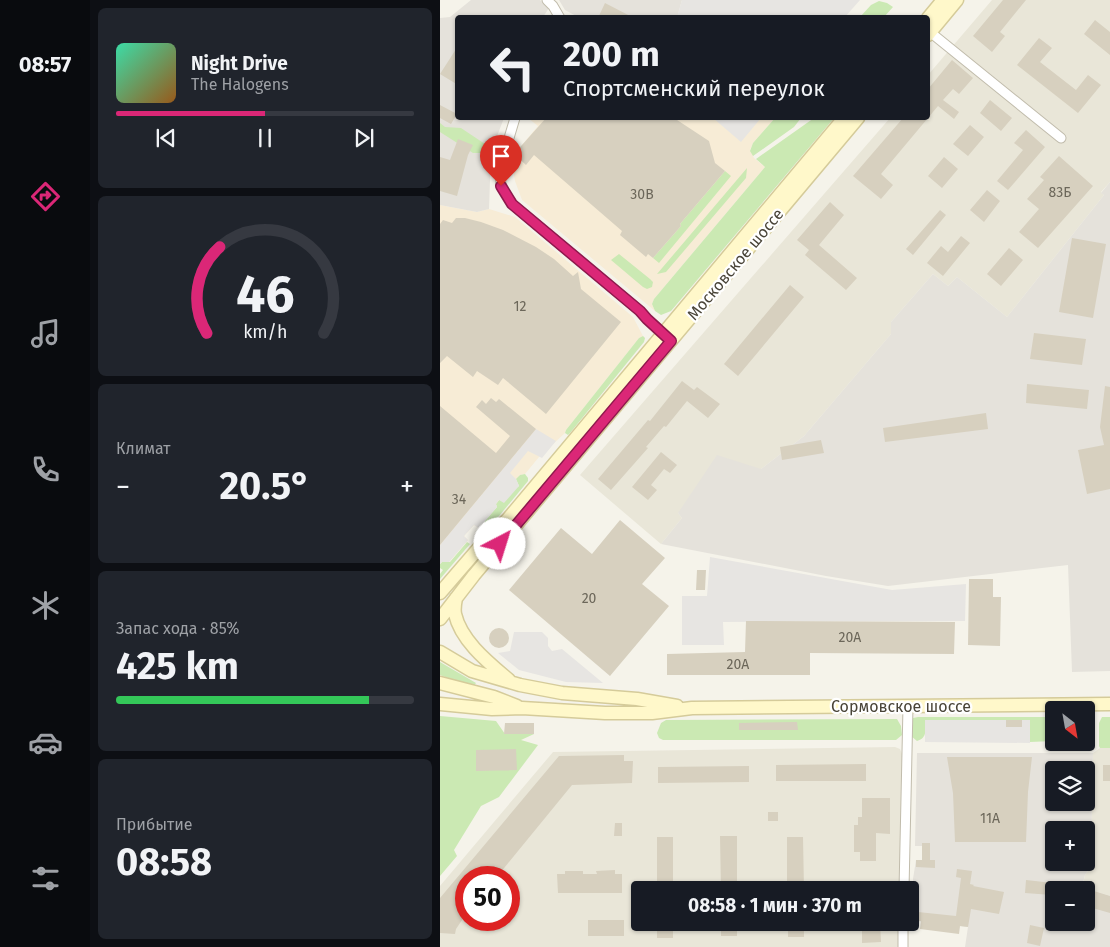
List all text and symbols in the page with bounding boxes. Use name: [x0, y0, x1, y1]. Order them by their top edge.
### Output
text: 200 m: [563, 33, 660, 75]
icon: left: [480, 35, 545, 100]
text: 08:57: [19, 51, 71, 78]
text: Night Drive: [191, 52, 288, 75]
text: The Halogens: [191, 75, 289, 94]
text: Спортсменский переулок: [563, 75, 825, 102]
icon: previous: [152, 124, 180, 152]
icon: pause: [251, 124, 279, 152]
icon: next: [350, 124, 378, 152]
pin: [480, 135, 522, 186]
icon: arrive: [487, 142, 515, 170]
icon: directions: [28, 179, 63, 214]
house number: 83Б: [1049, 184, 1071, 201]
house number: 30В: [630, 186, 654, 203]
street label: Московское шоссе: [683, 205, 787, 324]
text: 46: [236, 263, 294, 326]
house number: 12: [514, 298, 527, 315]
icon: music: [28, 316, 63, 351]
text: km/h: [243, 321, 287, 343]
text: Климат: [116, 439, 171, 458]
icon: phone: [28, 452, 63, 487]
text: 20.5°: [219, 463, 311, 509]
text: −: [116, 470, 130, 503]
text: +: [400, 470, 414, 503]
house number: 34: [452, 491, 467, 508]
position arrow: [473, 517, 525, 569]
icon: climate: [28, 588, 63, 623]
house number: 20: [582, 590, 597, 607]
text: Запас хода · 85%: [116, 619, 240, 638]
house number: 20А: [839, 629, 861, 646]
text: 425 km: [116, 643, 239, 689]
house number: 20А: [727, 656, 749, 673]
street label: Сормовское шоссе: [831, 697, 971, 716]
north arrow: [1045, 701, 1095, 751]
map controls: [1045, 701, 1095, 931]
icon: car: [28, 725, 63, 760]
button: layers: [1045, 761, 1095, 811]
house number: 11А: [980, 810, 1000, 827]
text: Прибытие: [116, 815, 192, 834]
button: +: [1045, 821, 1095, 871]
text: 08:58: [116, 839, 212, 885]
icon: filters: [28, 861, 63, 896]
speed limit sign: 50: [455, 866, 520, 931]
button: −: [1045, 881, 1095, 931]
text: 08:58 · 1 мин · 370 m: [688, 894, 862, 917]

